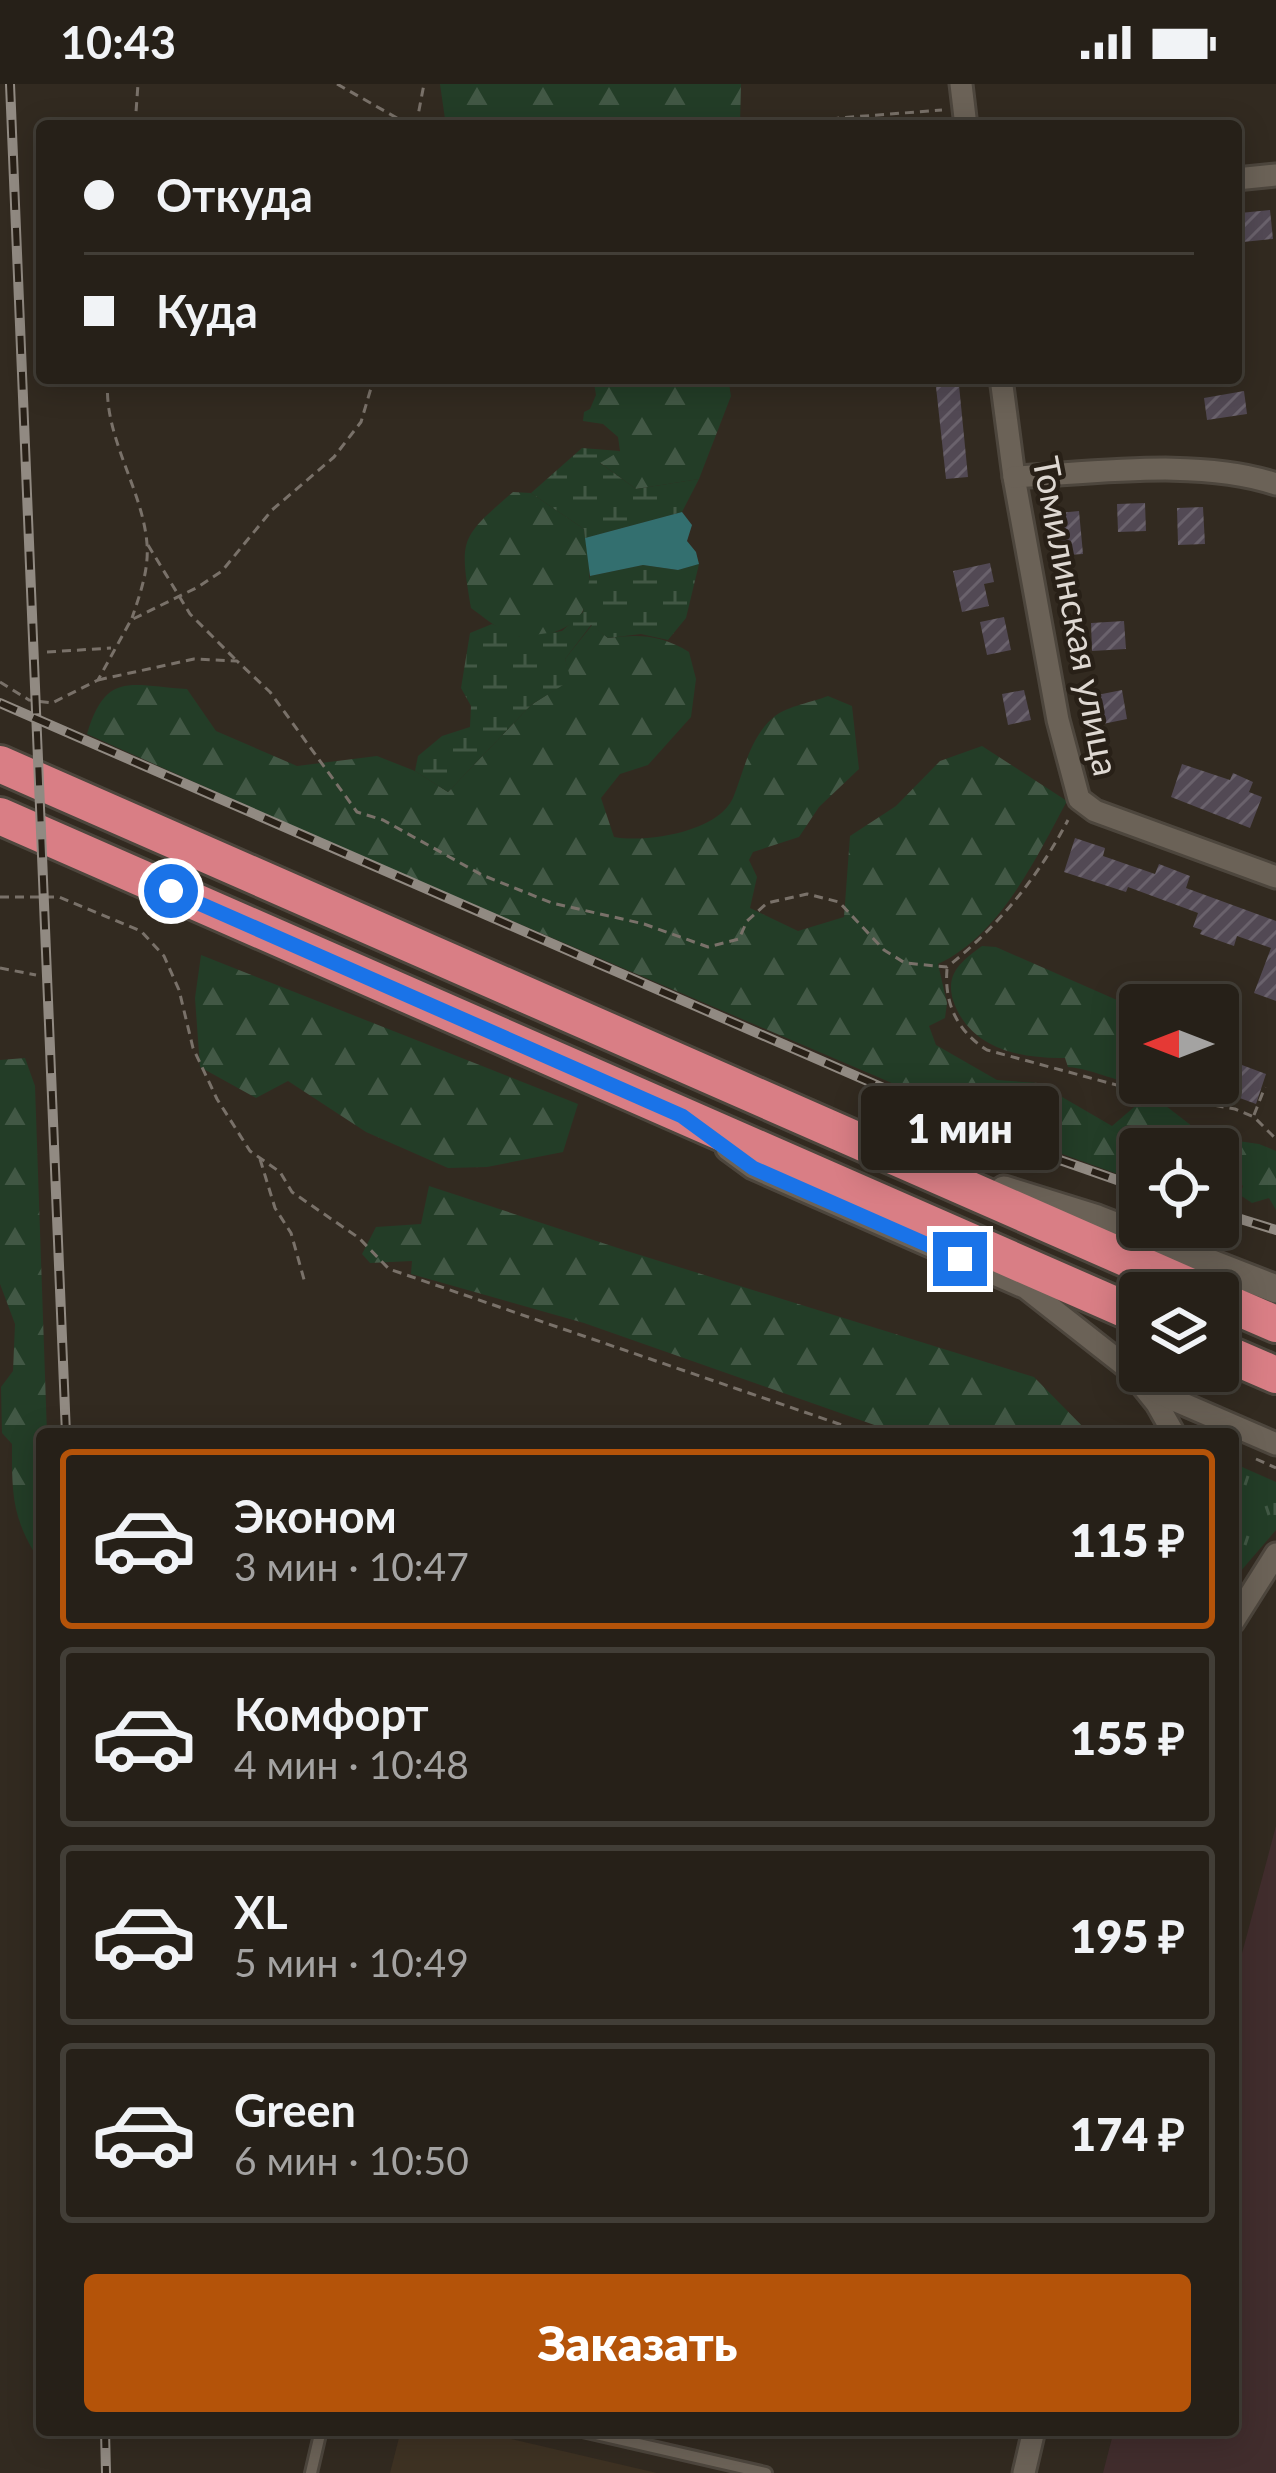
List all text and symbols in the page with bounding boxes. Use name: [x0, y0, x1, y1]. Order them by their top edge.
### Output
text: 10:43: [60, 15, 176, 69]
text: Откуда: [156, 168, 313, 222]
text: Куда: [156, 284, 258, 338]
street label: Томилинская улица: [1024, 453, 1130, 779]
route start: [144, 864, 198, 918]
north arrow: [1119, 984, 1239, 1104]
map controls: [1119, 984, 1239, 1392]
callout: 1 мин: [861, 1085, 1059, 1169]
text: 1 мин: [907, 1105, 1013, 1151]
button: locate: [1119, 1128, 1239, 1248]
route end: [933, 1232, 987, 1286]
button: layers: [1119, 1272, 1239, 1392]
icon: car: [90, 1485, 198, 1593]
text: Эконом: [234, 1489, 397, 1543]
text: 115 ₽: [1070, 1513, 1185, 1567]
text: 3 мин · 10:47: [234, 1543, 469, 1589]
icon: car: [90, 1683, 198, 1791]
text: Комфорт: [234, 1687, 429, 1741]
text: 155 ₽: [1070, 1711, 1185, 1765]
text: 4 мин · 10:48: [234, 1741, 469, 1787]
icon: car: [90, 1881, 198, 1989]
text: XL: [234, 1885, 288, 1939]
text: 195 ₽: [1070, 1909, 1185, 1963]
text: 5 мин · 10:49: [234, 1939, 469, 1985]
icon: car: [90, 2079, 198, 2187]
text: Green: [234, 2083, 356, 2137]
text: 174 ₽: [1070, 2107, 1185, 2161]
text: 6 мин · 10:50: [234, 2137, 469, 2183]
button: Заказать: [84, 2274, 1191, 2412]

